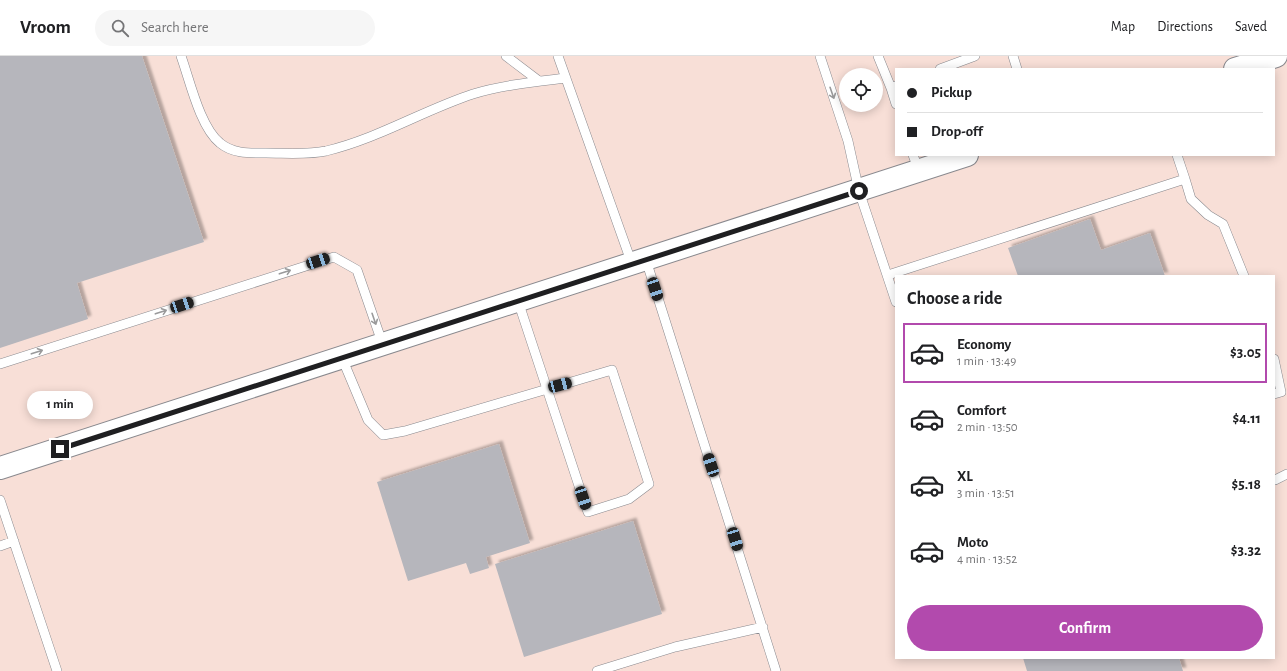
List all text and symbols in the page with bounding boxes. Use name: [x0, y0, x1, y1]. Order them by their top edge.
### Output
search box: [95, 10, 375, 46]
icon: search: [109, 17, 131, 39]
text: Vroom: [20, 18, 71, 37]
text: Search here: [141, 20, 209, 35]
text: Map: [1111, 20, 1135, 34]
text: Directions: [1157, 20, 1213, 34]
text: Saved: [1235, 20, 1267, 34]
map controls: [839, 68, 883, 112]
button: locate: [839, 68, 883, 112]
text: Pickup: [931, 85, 972, 100]
one-way arrow: [829, 86, 836, 99]
text: Drop-off: [931, 124, 983, 139]
route start: [850, 182, 868, 200]
car: [305, 252, 331, 270]
one-way arrow: [278, 268, 291, 275]
car: [646, 276, 664, 302]
text: Choose a ride: [907, 290, 1002, 308]
car: [169, 296, 195, 314]
one-way arrow: [154, 308, 167, 315]
one-way arrow: [370, 312, 378, 324]
icon: car: [909, 335, 945, 371]
text: Economy: [957, 337, 1011, 352]
text: $3.05: [1230, 345, 1261, 360]
one-way arrow: [30, 348, 43, 355]
text: 1 min · 13:49: [957, 355, 1016, 368]
car: [547, 376, 573, 394]
callout: 1 min: [27, 391, 93, 419]
text: 1 min: [46, 398, 74, 411]
icon: car: [909, 401, 945, 437]
text: Comfort: [957, 403, 1006, 418]
text: $4.11: [1232, 411, 1261, 426]
text: 2 min · 13:50: [957, 421, 1018, 434]
route end: [51, 440, 69, 458]
car: [702, 452, 720, 478]
icon: car: [909, 467, 945, 503]
text: XL: [957, 469, 973, 484]
text: $5.18: [1232, 477, 1261, 492]
car: [573, 485, 593, 511]
text: 3 min · 13:51: [957, 487, 1015, 500]
car: [726, 526, 744, 552]
icon: car: [909, 533, 945, 569]
text: Moto: [957, 535, 989, 550]
text: $3.32: [1231, 543, 1261, 558]
text: 4 min · 13:52: [957, 553, 1017, 566]
button: Confirm: [907, 605, 1263, 651]

